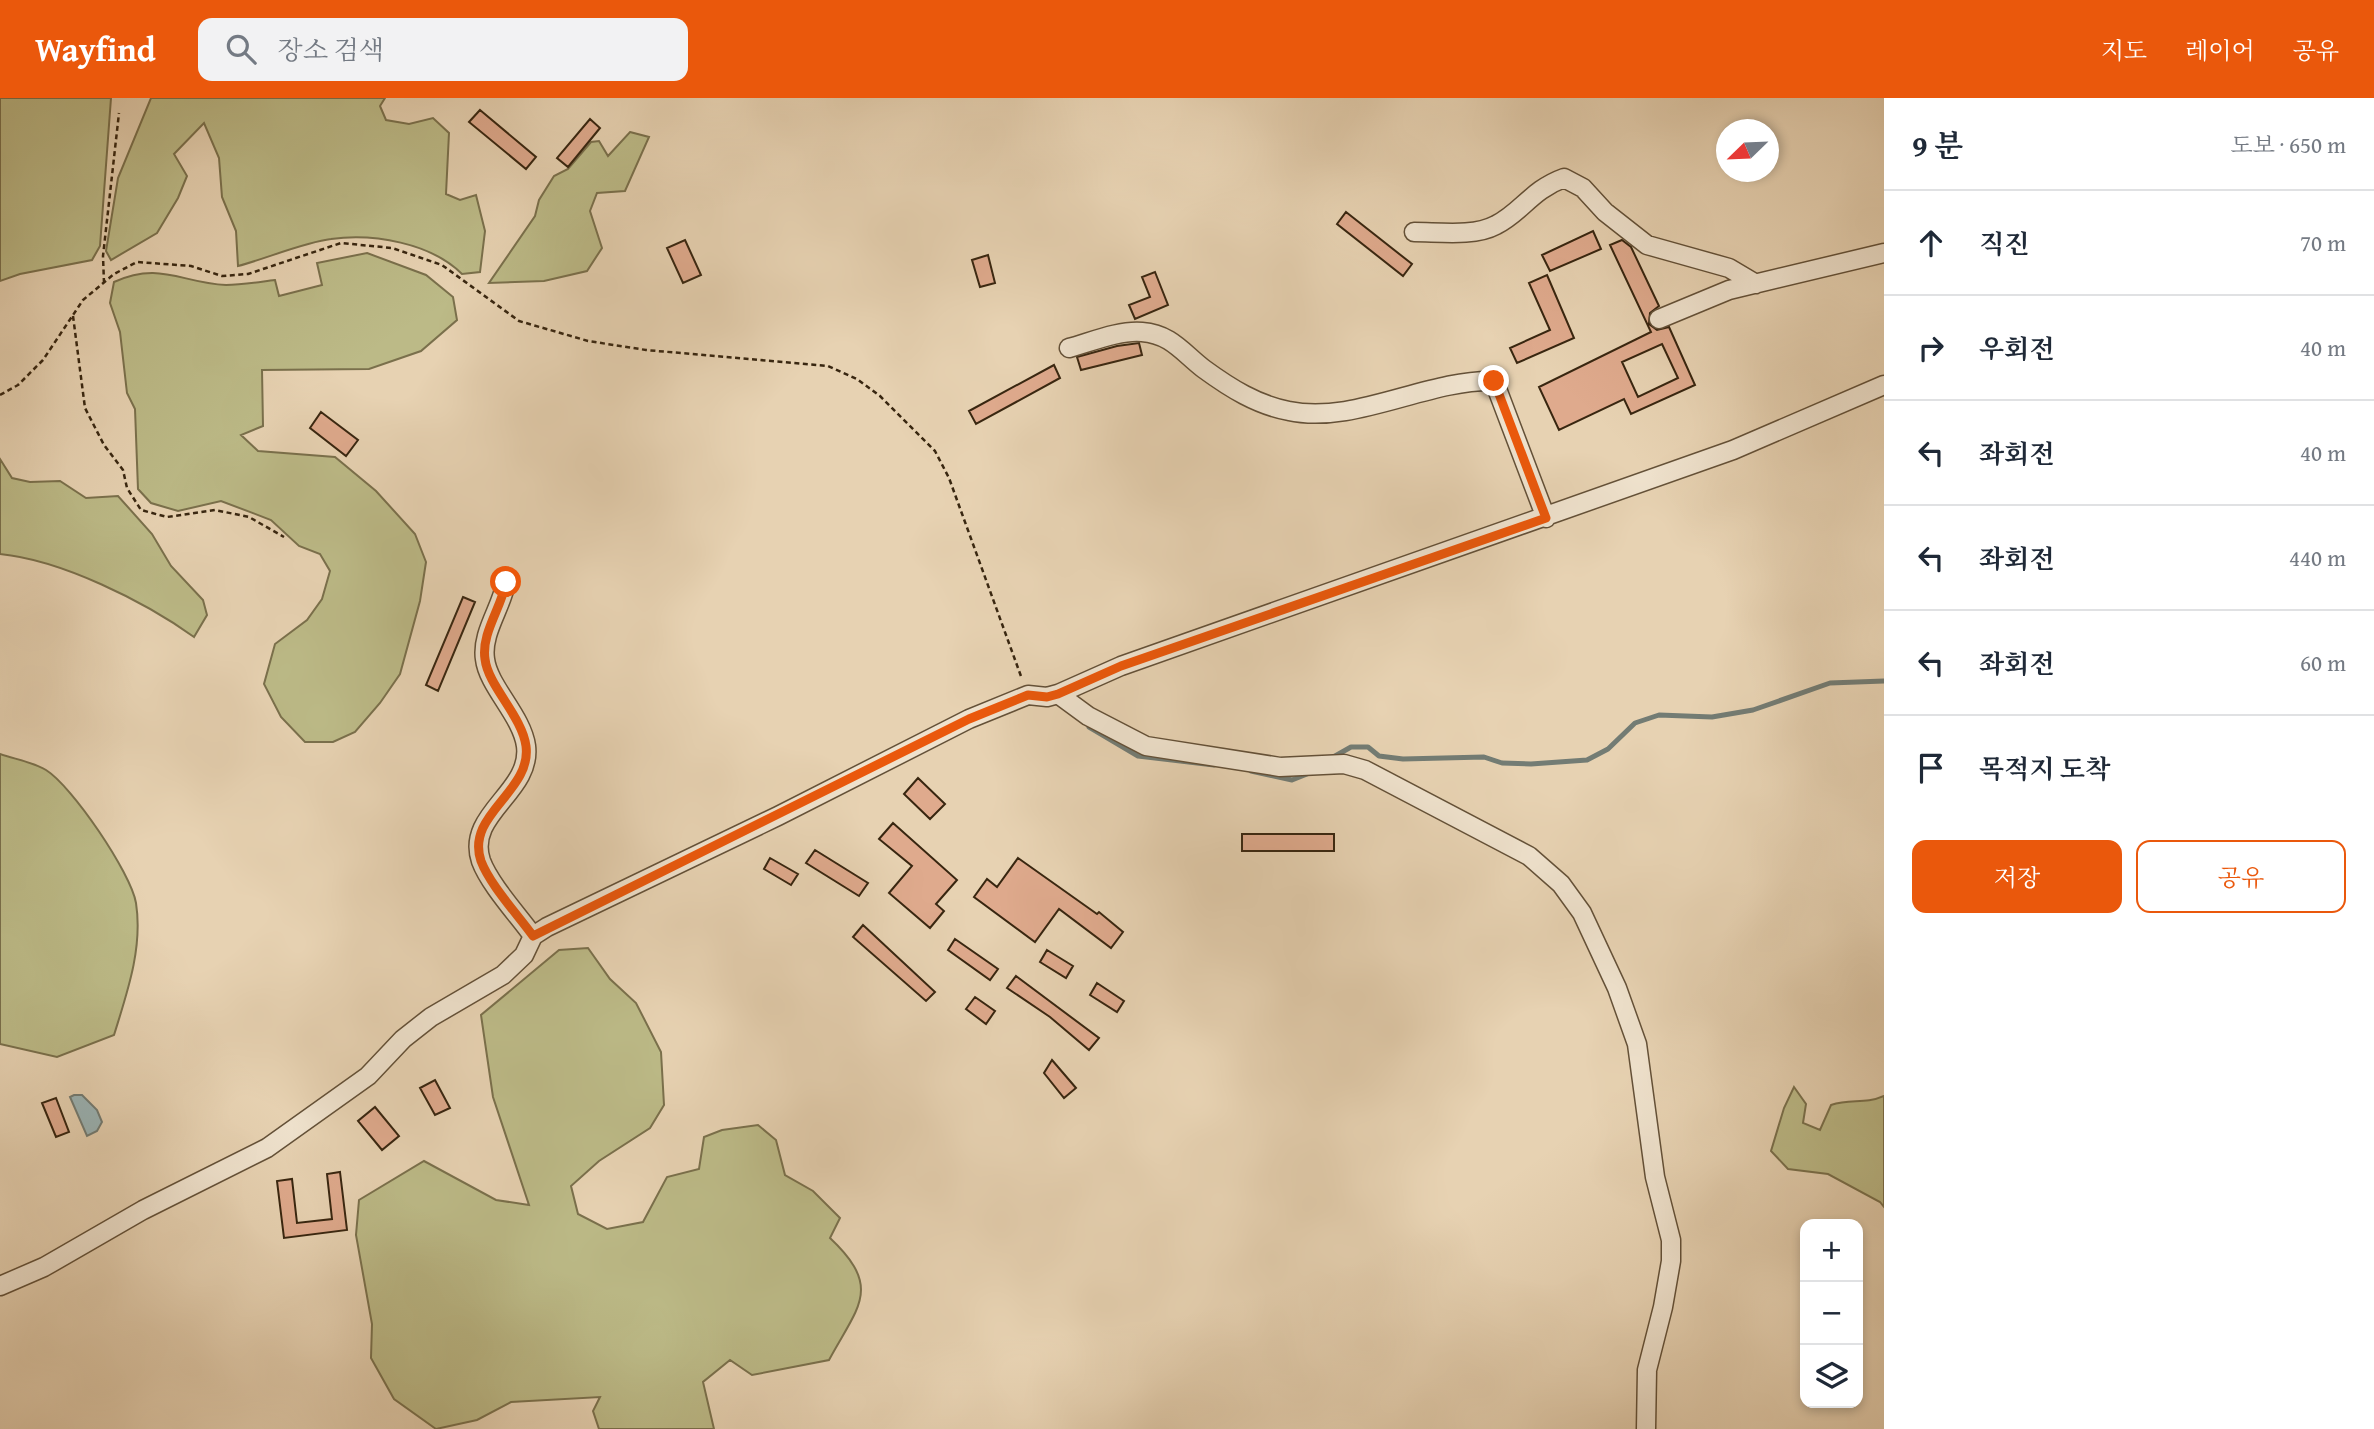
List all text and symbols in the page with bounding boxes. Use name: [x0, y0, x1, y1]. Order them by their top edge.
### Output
search box: [198, 18, 688, 81]
text: Wayfind: [35, 25, 156, 73]
icon: search: [222, 30, 260, 68]
text: 장소 검색: [278, 30, 384, 69]
text: 지도: [2101, 33, 2147, 68]
text: 레이어: [2185, 33, 2255, 68]
text: 공유: [2293, 33, 2339, 68]
north arrow: [1716, 119, 1779, 182]
text: 9 분: [1912, 123, 1963, 167]
text: 도보 · 650 m: [2231, 128, 2346, 161]
icon: ahead: [1912, 224, 1950, 262]
text: 직진: [1979, 224, 2029, 263]
text: 70 m: [2300, 226, 2346, 259]
icon: right: [1912, 329, 1950, 367]
text: 우회전: [1979, 329, 2054, 368]
text: 40 m: [2300, 331, 2346, 364]
route end: [1478, 365, 1509, 396]
icon: left: [1912, 434, 1950, 472]
text: 좌회전: [1979, 434, 2054, 473]
text: 40 m: [2300, 436, 2346, 469]
icon: left: [1912, 539, 1950, 577]
text: 좌회전: [1979, 539, 2054, 578]
text: 440 m: [2289, 541, 2346, 574]
route start: [490, 566, 521, 597]
icon: left: [1912, 644, 1950, 682]
text: 좌회전: [1979, 644, 2054, 683]
text: 60 m: [2300, 646, 2346, 679]
icon: arrive: [1912, 749, 1950, 787]
text: 목적지 도착: [1979, 749, 2110, 788]
button: 저장: [1912, 840, 2122, 913]
button: 공유: [2136, 840, 2346, 913]
map controls: [1800, 1219, 1863, 1408]
button: +: [1800, 1219, 1863, 1282]
button: −: [1800, 1282, 1863, 1345]
button: layers: [1800, 1345, 1863, 1408]

